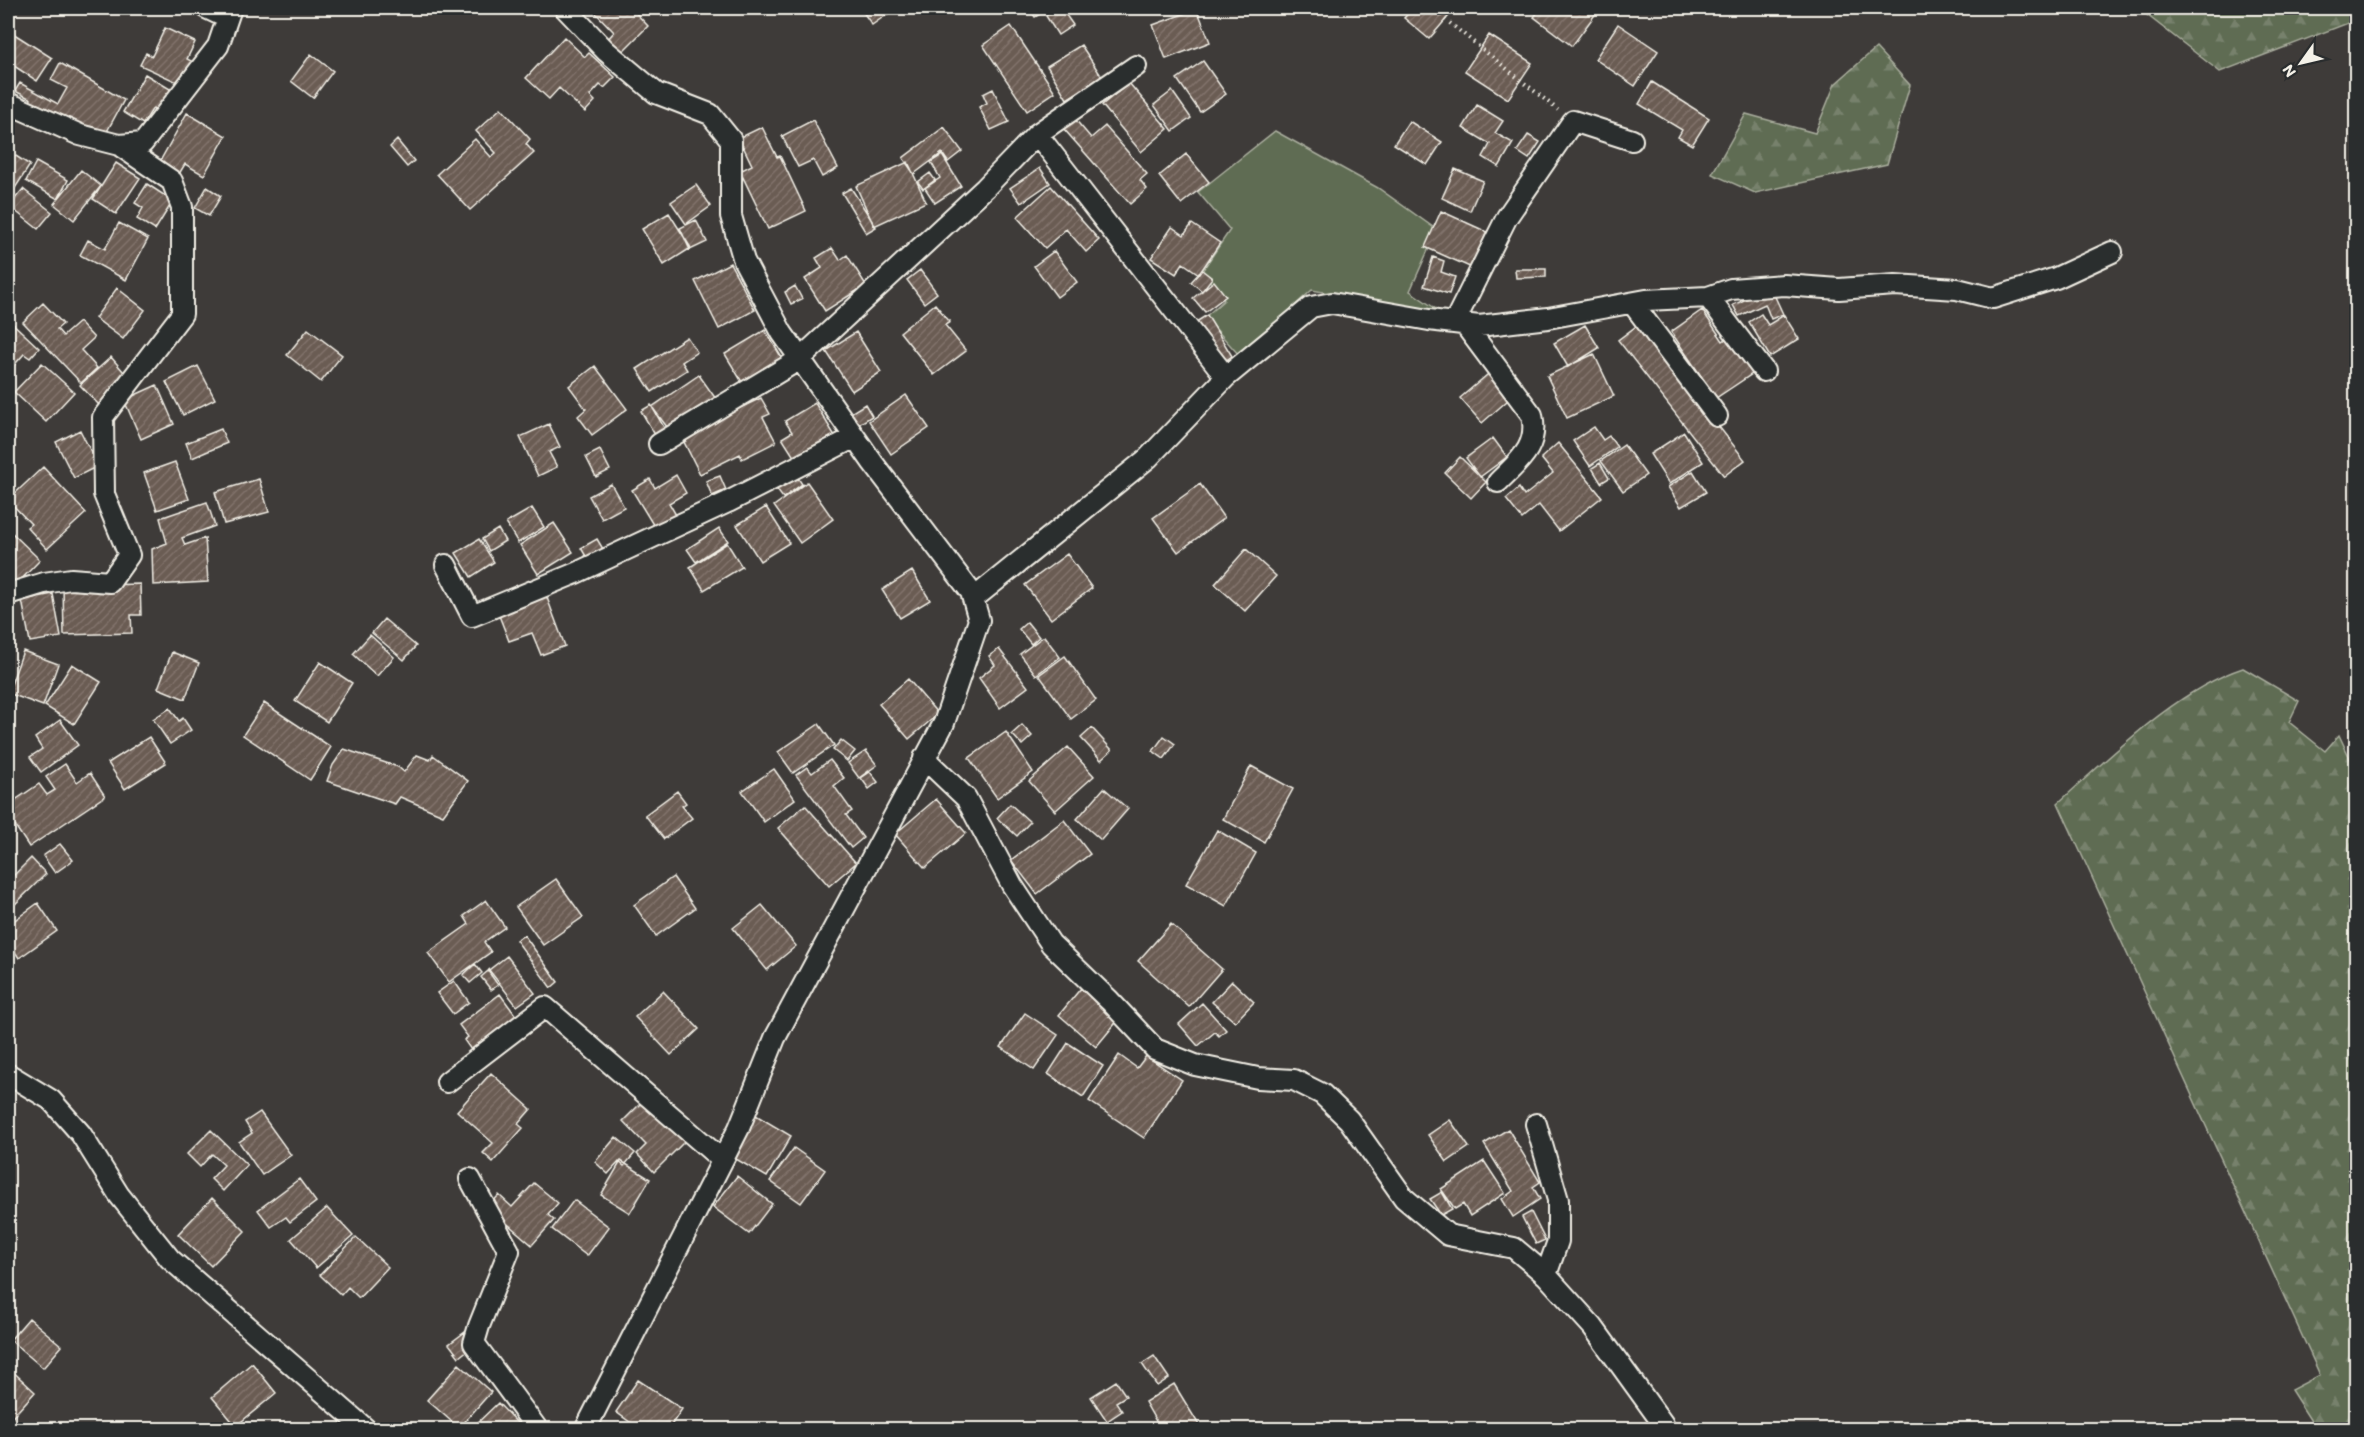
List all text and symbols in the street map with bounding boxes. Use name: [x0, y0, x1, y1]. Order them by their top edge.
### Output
north arrow: [2271, 33, 2331, 93]
text: N: [2278, 61, 2300, 81]

